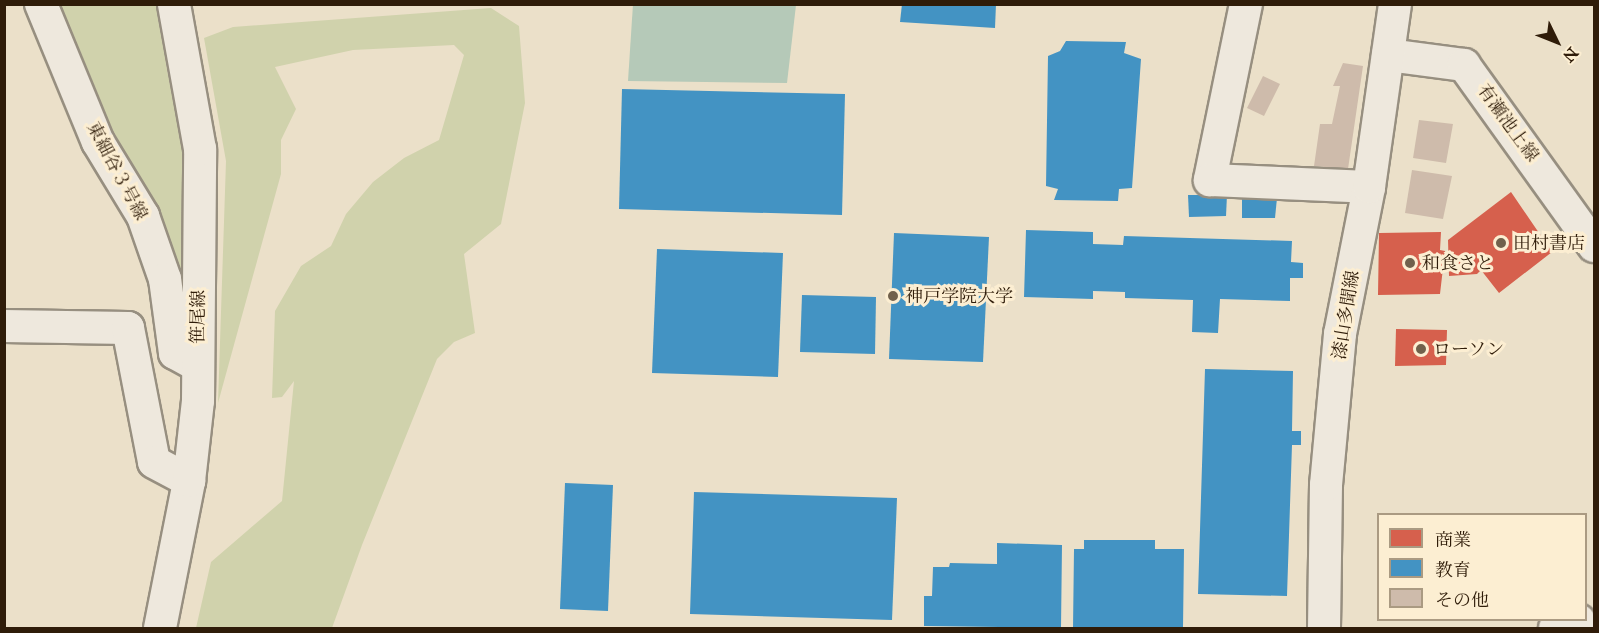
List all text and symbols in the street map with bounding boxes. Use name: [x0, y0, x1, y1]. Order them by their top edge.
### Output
north arrow: [1527, 12, 1587, 72]
text: N: [1559, 43, 1582, 66]
street label: 有瀬池上線: [1473, 80, 1543, 166]
street label: 東細谷３号線: [82, 118, 152, 224]
place label: 田村書店: [1513, 232, 1585, 254]
marker: 田村書店: [1494, 236, 1508, 250]
place label: 和食さと: [1422, 252, 1494, 274]
marker: 和食さと: [1403, 256, 1417, 270]
street label: 漆山多聞線: [1328, 269, 1364, 361]
place label: 神戸学院大学: [905, 285, 1013, 307]
marker: 神戸学院大学: [886, 289, 900, 303]
street label: 笹尾線: [187, 290, 209, 344]
place label: ローソン: [1433, 338, 1505, 360]
marker: ローソン: [1414, 342, 1428, 356]
legend: [1377, 513, 1587, 621]
text: 商業: [1435, 529, 1471, 551]
text: 教育: [1435, 559, 1471, 581]
text: その他: [1435, 589, 1489, 611]

